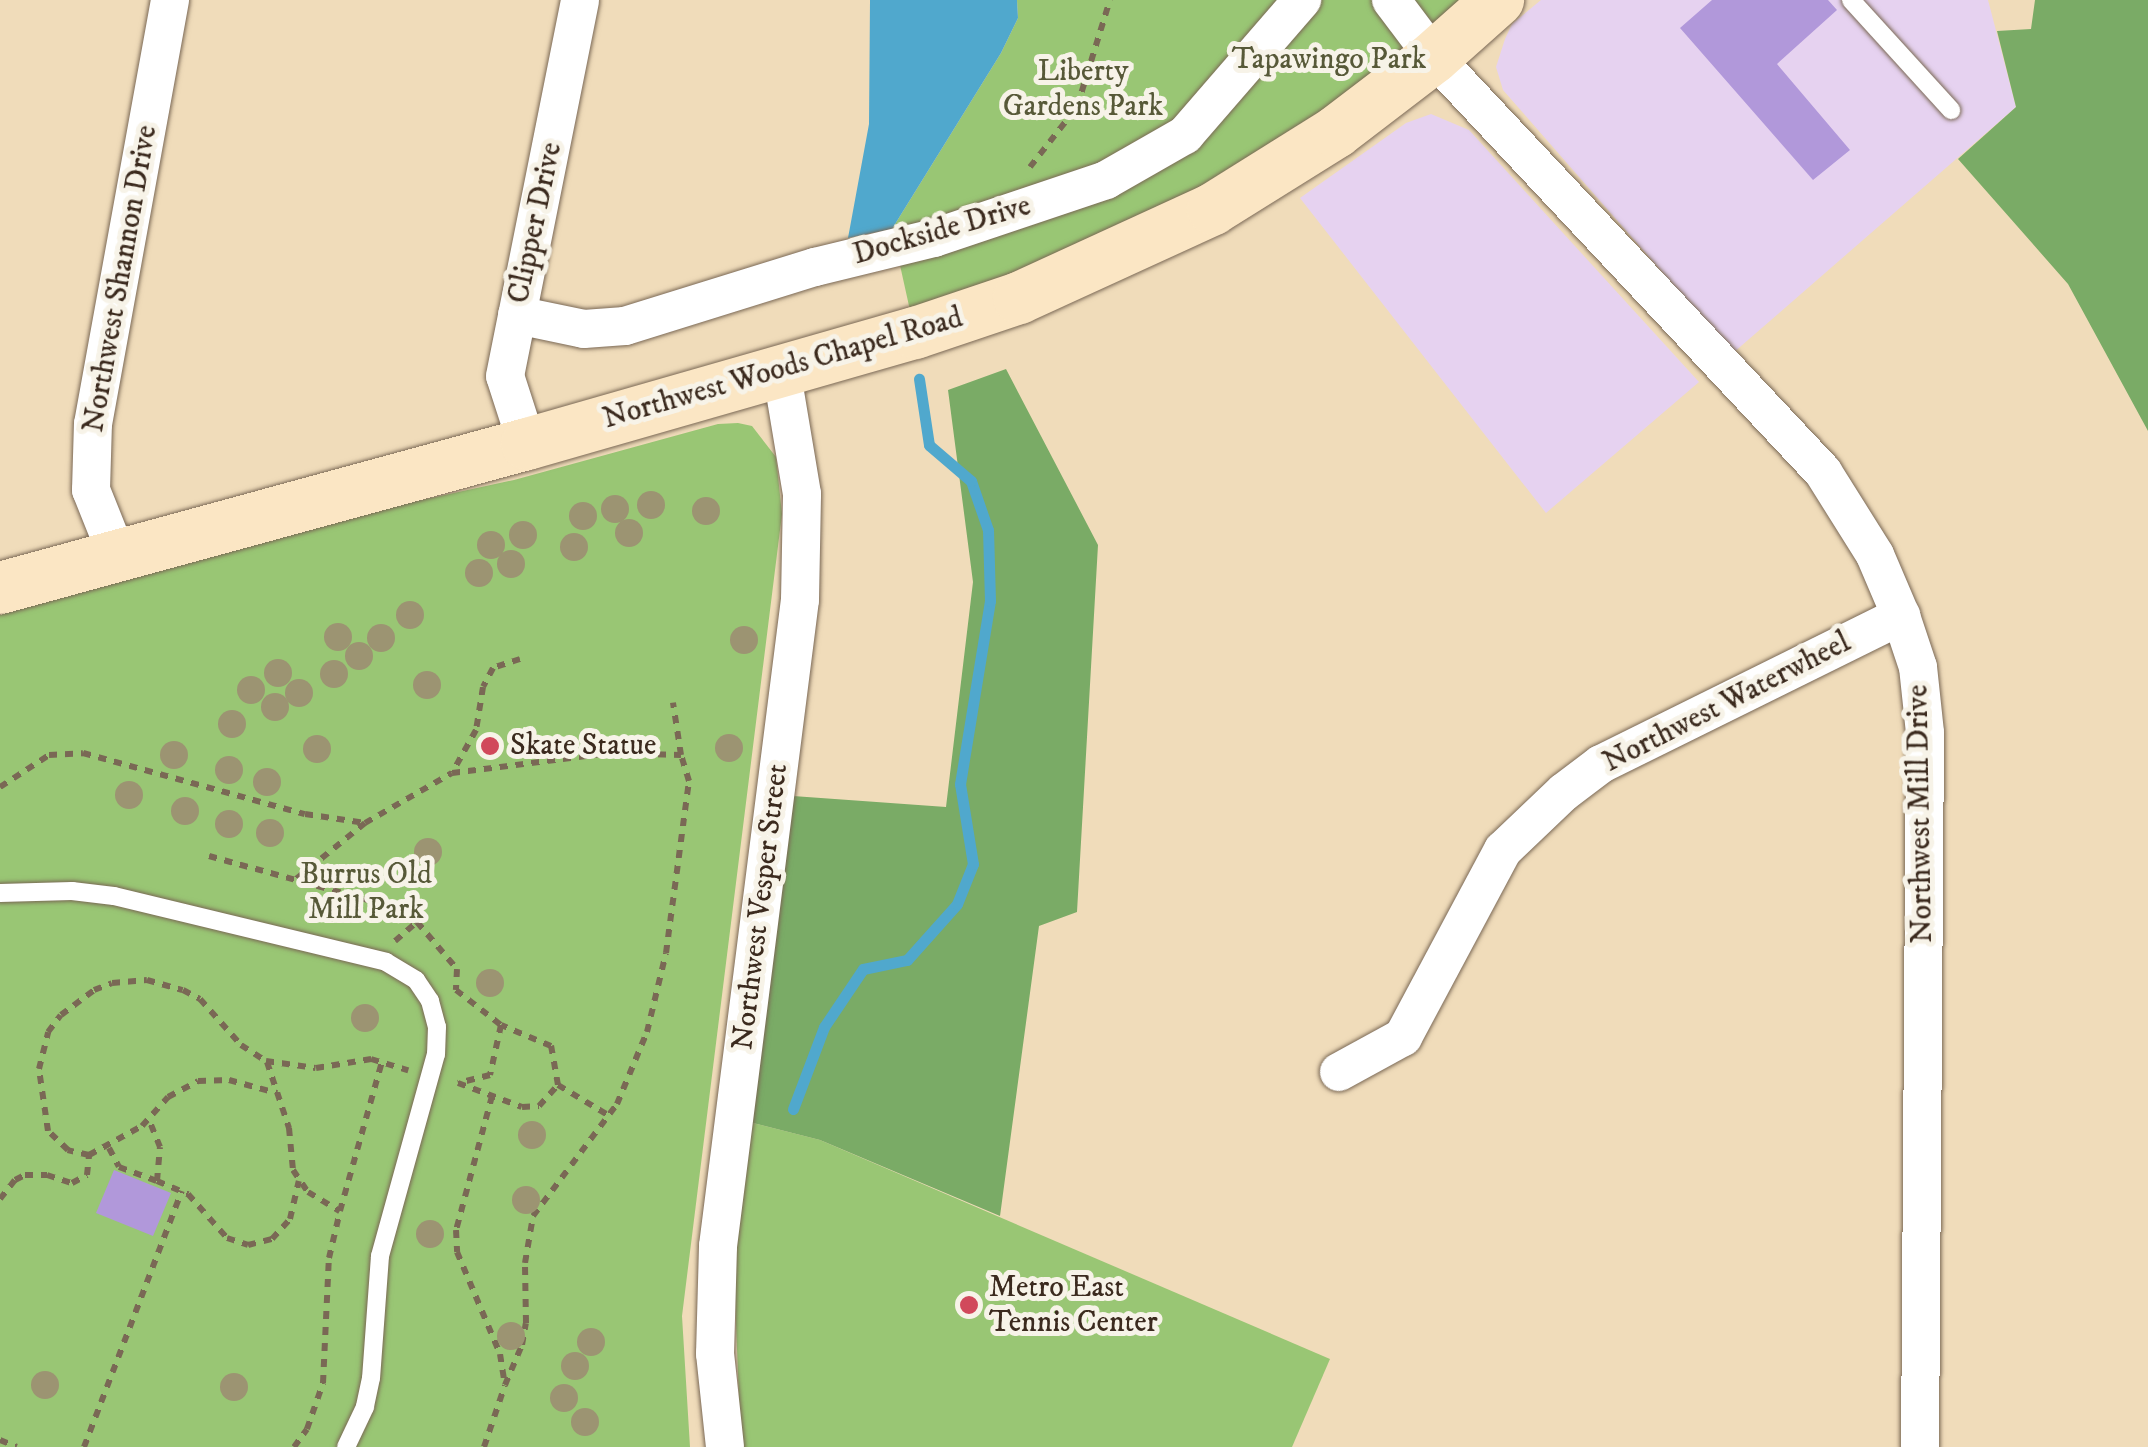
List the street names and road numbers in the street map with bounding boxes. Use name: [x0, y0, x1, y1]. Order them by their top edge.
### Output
street label: Northwest Shannon Drive: [76, 123, 166, 435]
street label: Clipper Drive: [501, 139, 571, 307]
street label: Dockside Drive: [849, 188, 1035, 274]
street label: Northwest Woods Chapel Road: [599, 300, 967, 438]
street label: Northwest Waterwheel: [1597, 625, 1857, 781]
street label: Northwest Mill Drive: [1901, 684, 1941, 944]
street label: Northwest Vesper Street: [726, 762, 796, 1052]

